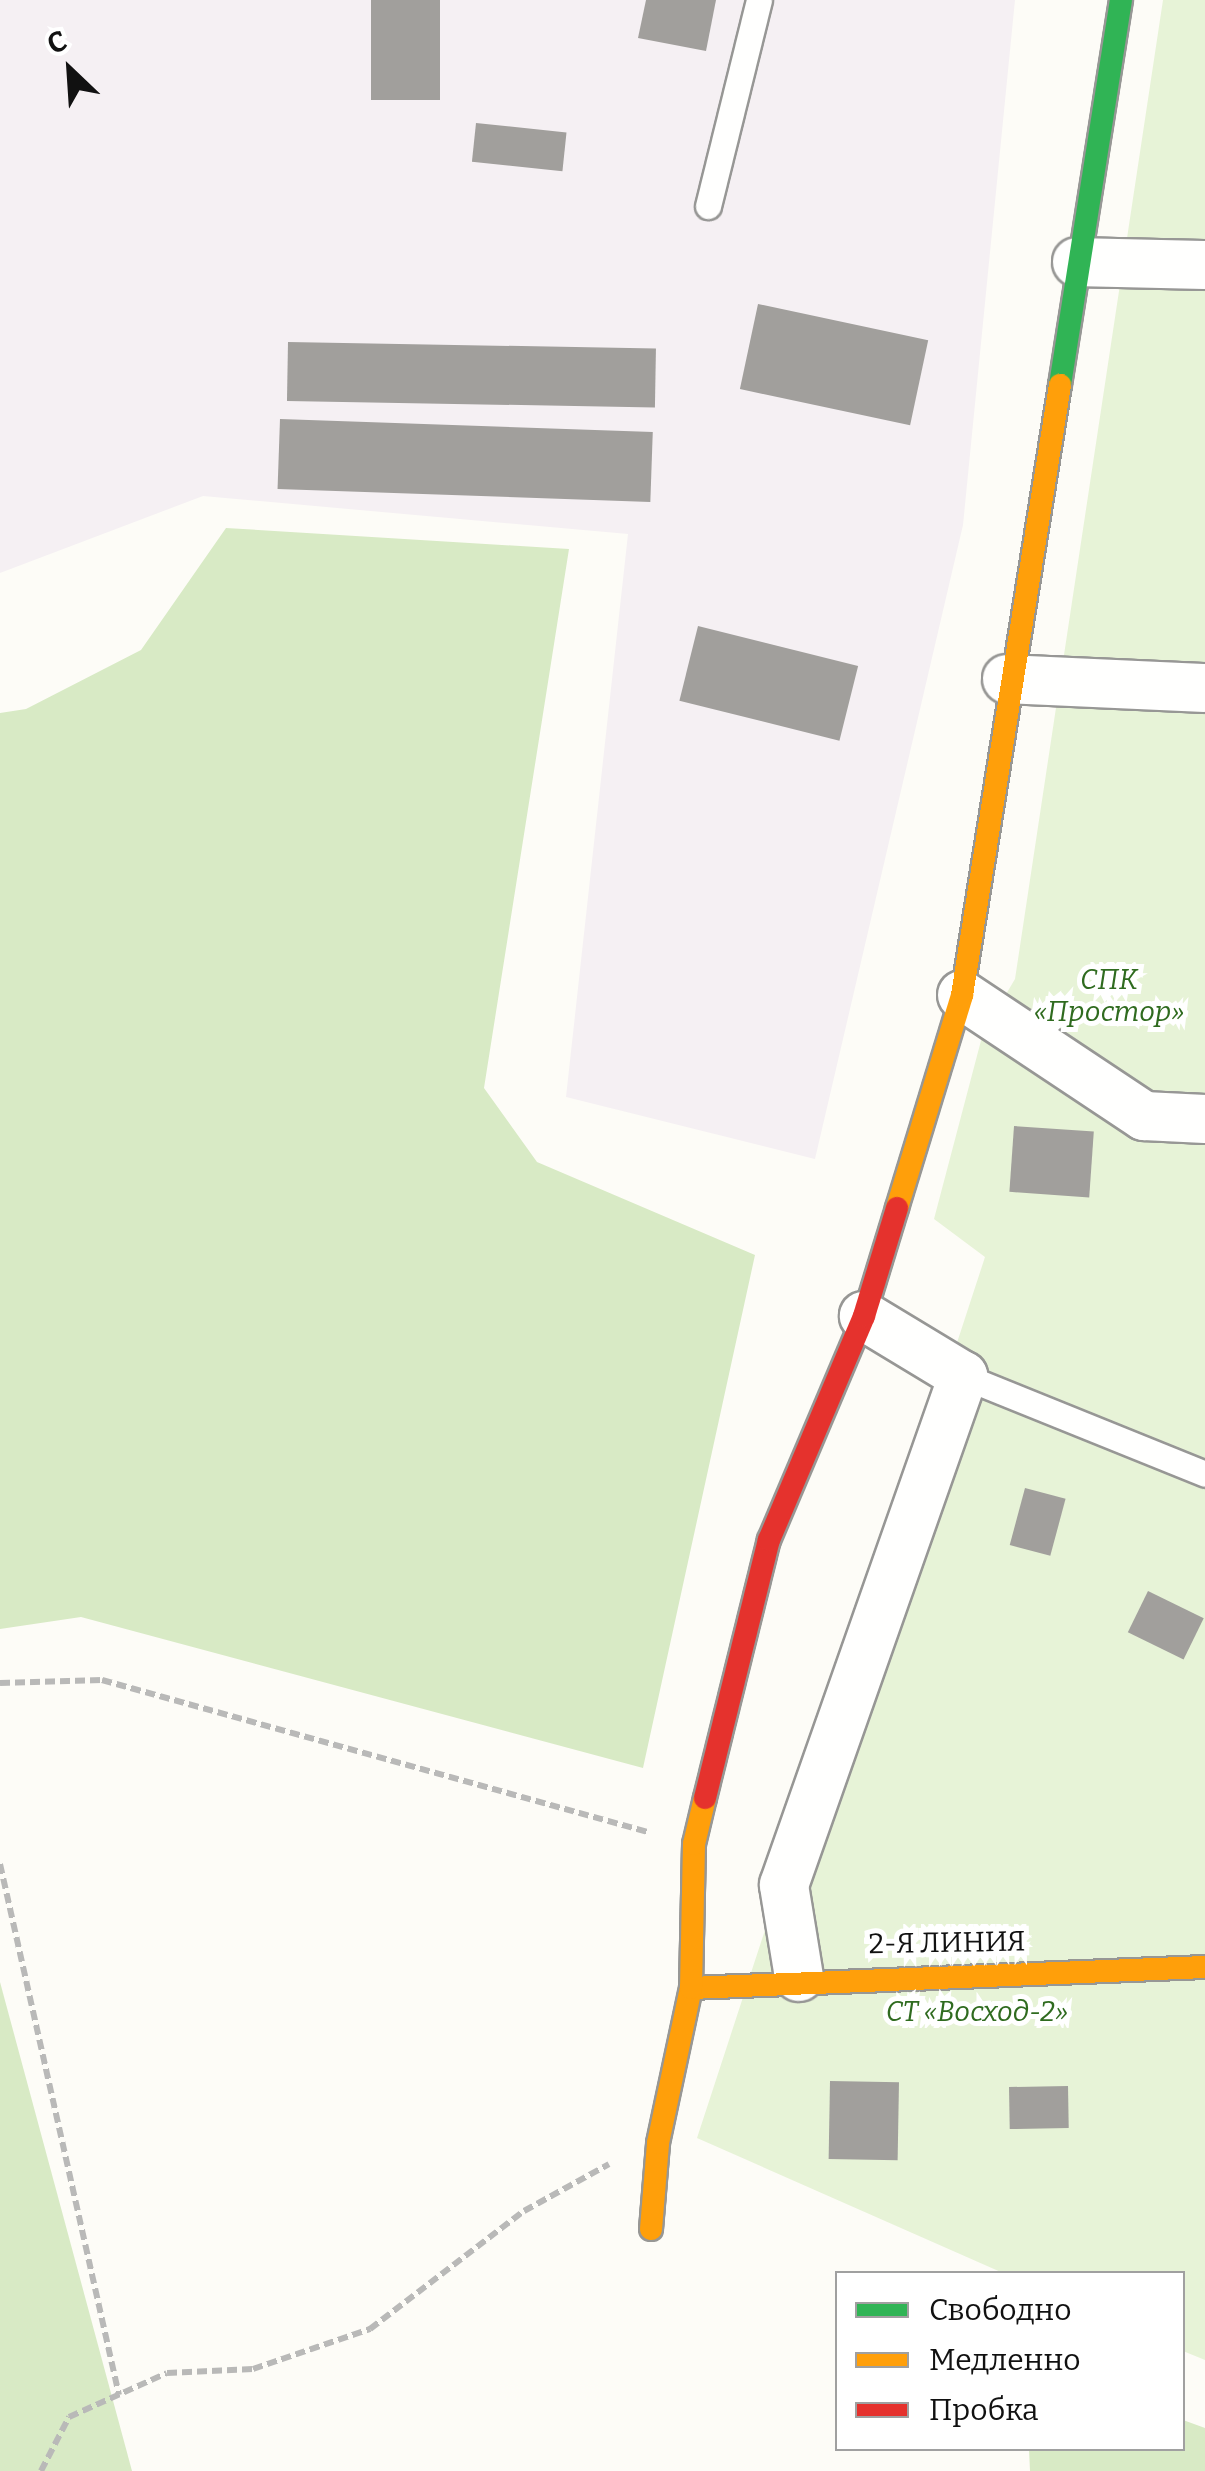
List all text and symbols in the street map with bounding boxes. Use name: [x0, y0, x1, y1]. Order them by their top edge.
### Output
north arrow: [20, 20, 120, 120]
text: С: [42, 24, 72, 61]
park label: СПК «Простор»: [1034, 963, 1184, 1029]
street label: 2-Я ЛИНИЯ: [868, 1925, 1026, 1961]
park label: СТ «Восход-2»: [886, 1995, 1068, 2029]
legend: [835, 2271, 1185, 2451]
text: Свободно: [929, 2292, 1071, 2328]
text: Медленно: [929, 2342, 1081, 2378]
text: Пробка: [929, 2392, 1038, 2428]

